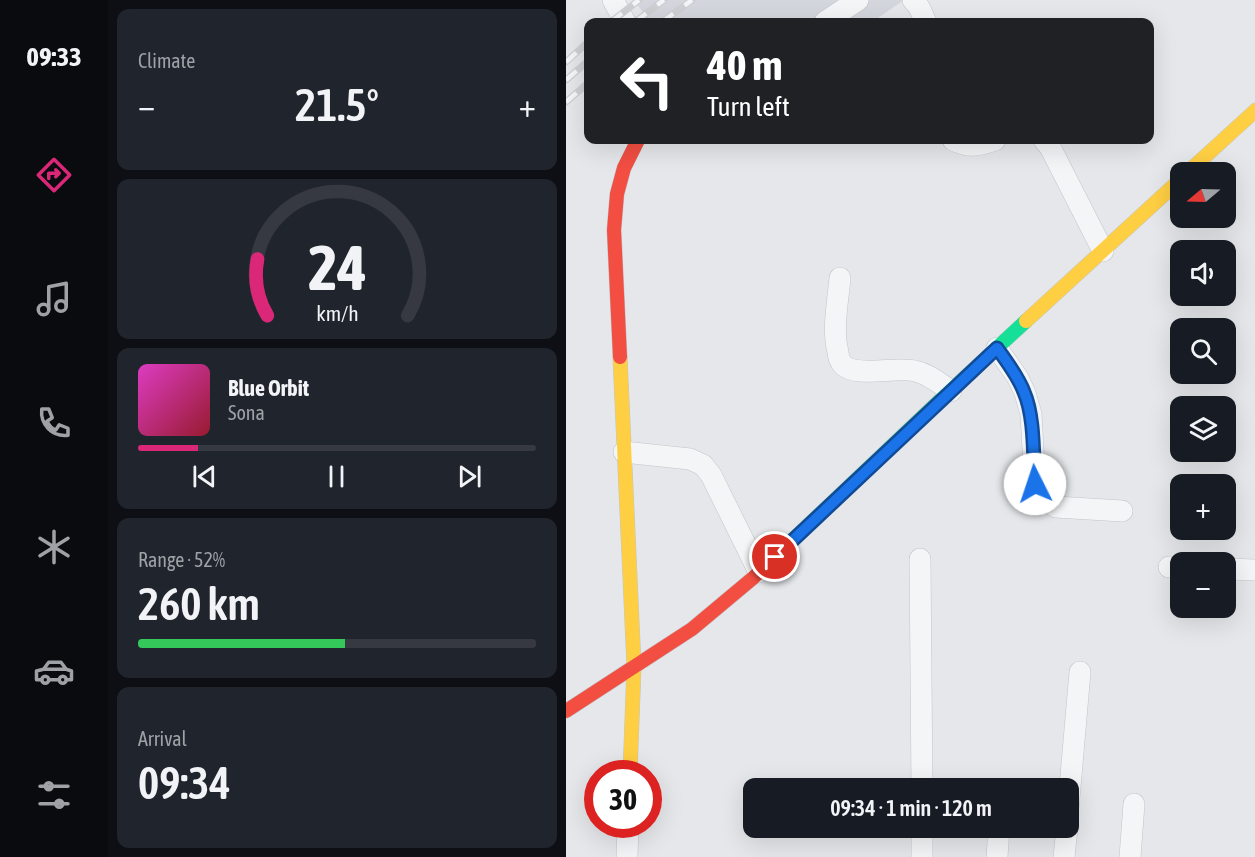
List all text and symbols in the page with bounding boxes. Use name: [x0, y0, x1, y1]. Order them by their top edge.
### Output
text: 09:33: [26, 41, 82, 72]
text: 40 m: [707, 41, 782, 89]
icon: left: [608, 42, 686, 120]
text: Climate: [138, 49, 195, 72]
text: 21.5°: [295, 79, 379, 131]
text: −: [138, 86, 155, 124]
text: +: [519, 86, 536, 124]
text: Turn left: [707, 91, 790, 122]
icon: directions: [33, 154, 75, 196]
north arrow: [1170, 162, 1236, 228]
map controls: [1170, 162, 1236, 618]
text: 24: [308, 232, 366, 303]
button: sound: [1170, 240, 1236, 306]
icon: music: [33, 278, 75, 320]
text: km/h: [316, 301, 358, 326]
button: search: [1170, 318, 1236, 384]
text: Blue Orbit: [228, 375, 309, 401]
button: layers: [1170, 396, 1236, 462]
text: Sona: [228, 401, 265, 424]
icon: phone: [33, 402, 75, 444]
position arrow: [1003, 452, 1067, 516]
icon: previous: [188, 460, 221, 493]
icon: pause: [320, 460, 353, 493]
icon: next: [453, 460, 486, 493]
button: +: [1170, 474, 1236, 540]
icon: climate: [33, 526, 75, 568]
pin: [749, 531, 800, 582]
icon: arrive: [758, 540, 791, 573]
text: Range · 52%: [138, 548, 225, 571]
button: −: [1170, 552, 1236, 618]
text: 260 km: [138, 578, 260, 630]
icon: car: [33, 650, 75, 692]
text: Arrival: [138, 727, 187, 750]
text: 09:34: [138, 757, 231, 809]
speed limit sign: 30: [584, 760, 662, 838]
icon: filters: [33, 774, 75, 816]
text: 09:34 · 1 min · 120 m: [830, 795, 992, 821]

